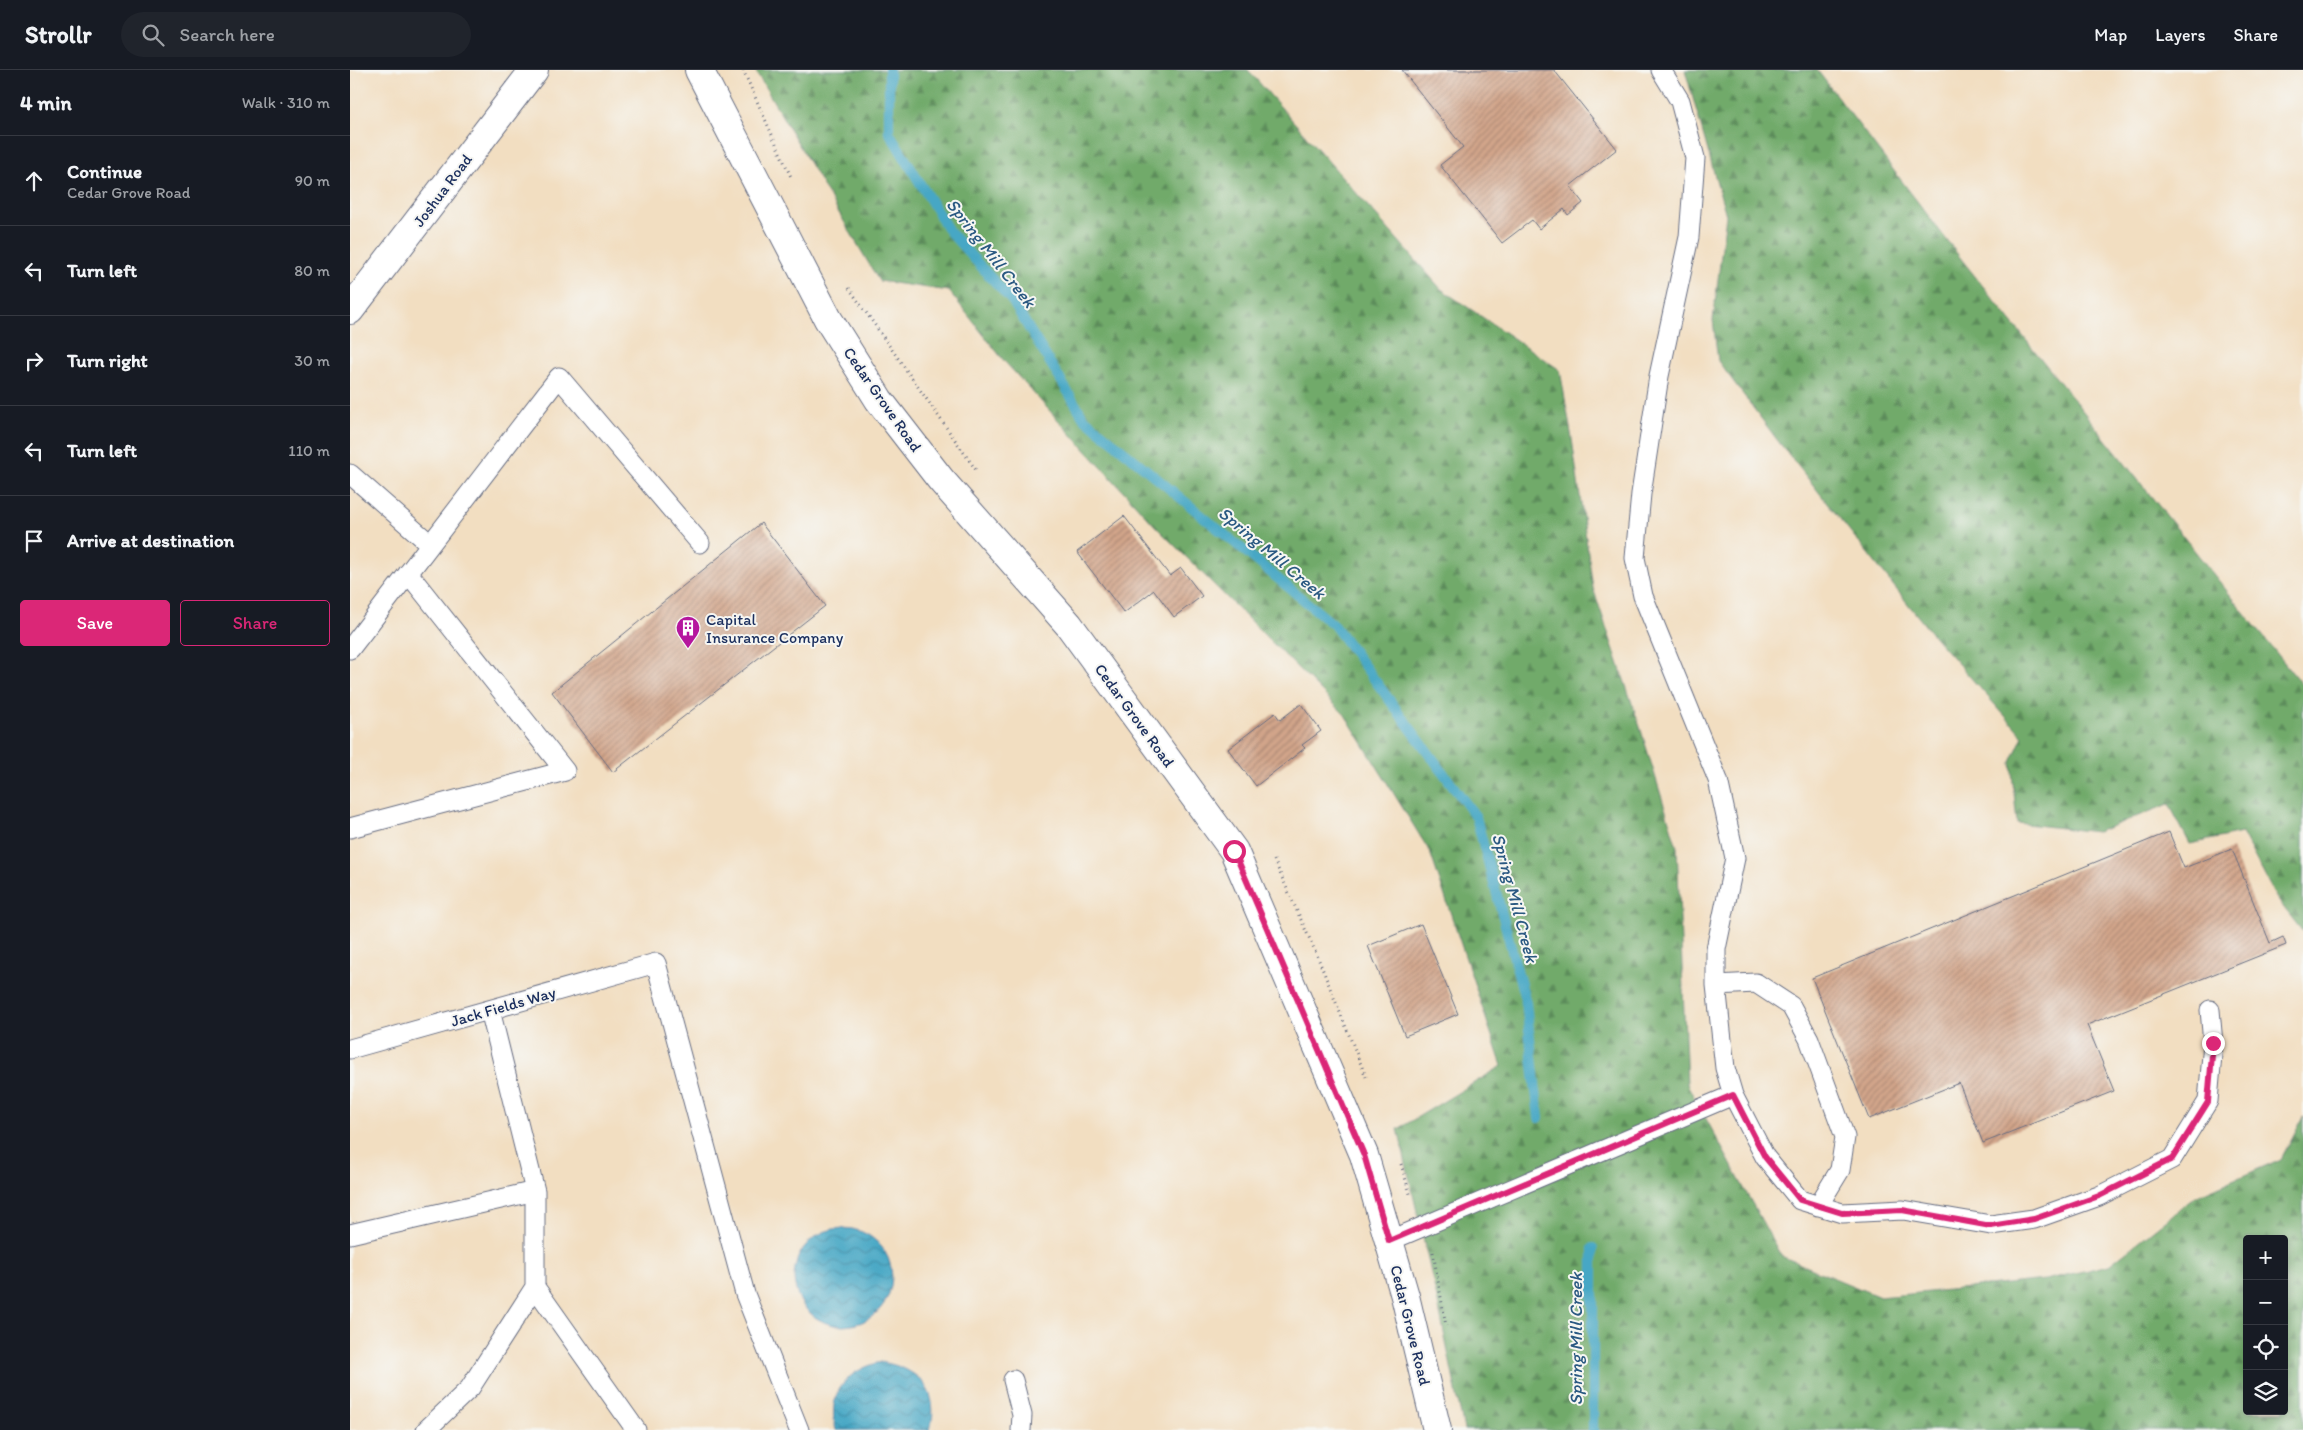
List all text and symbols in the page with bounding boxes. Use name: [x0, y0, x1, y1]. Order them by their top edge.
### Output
search box: [121, 12, 471, 57]
text: Strollr: [25, 20, 91, 49]
icon: search: [139, 21, 167, 49]
text: Search here: [179, 23, 275, 46]
text: Map: [2094, 24, 2127, 46]
text: Layers: [2155, 24, 2205, 46]
text: Share: [2233, 24, 2278, 46]
text: 4 min: [20, 90, 72, 115]
text: Walk · 310 m: [242, 93, 330, 112]
street label: Joshua Road: [409, 150, 476, 230]
text: Continue: [67, 160, 142, 183]
icon: ahead: [20, 167, 48, 195]
text: 90 m: [295, 171, 330, 190]
text: Cedar Grove Road: [67, 183, 190, 202]
water label: Spring Mill Creek: [941, 194, 1042, 313]
icon: left: [20, 257, 48, 285]
text: Turn left: [67, 259, 137, 282]
text: 80 m: [294, 261, 330, 280]
street label: Cedar Grove Road: [839, 343, 926, 456]
icon: right: [20, 347, 48, 375]
text: Turn right: [67, 349, 148, 372]
text: 30 m: [294, 351, 330, 370]
icon: left: [20, 437, 48, 465]
text: Turn left: [67, 439, 137, 462]
text: 110 m: [288, 441, 330, 460]
water label: Spring Mill Creek: [1214, 502, 1331, 605]
icon: arrive: [20, 527, 48, 555]
text: Arrive at destination: [67, 529, 234, 552]
button: Save: [20, 600, 170, 646]
button: Share: [180, 600, 330, 646]
place label: Capital Insurance Company: [706, 610, 844, 647]
building icon: Capital Insurance Company: [675, 615, 701, 649]
street label: Cedar Grove Road: [1091, 660, 1179, 771]
water label: Spring Mill Creek: [1487, 831, 1543, 967]
route start: [1223, 840, 1246, 863]
street label: Jack Fields Way: [448, 982, 558, 1031]
route end: [2202, 1032, 2225, 1055]
map controls: [2243, 1235, 2288, 1415]
button: +: [2243, 1235, 2288, 1280]
street label: Cedar Grove Road: [1386, 1263, 1435, 1388]
water label: Spring Mill Creek: [1565, 1271, 1587, 1405]
button: −: [2243, 1280, 2288, 1325]
button: locate: [2243, 1325, 2288, 1370]
button: layers: [2243, 1370, 2288, 1415]

